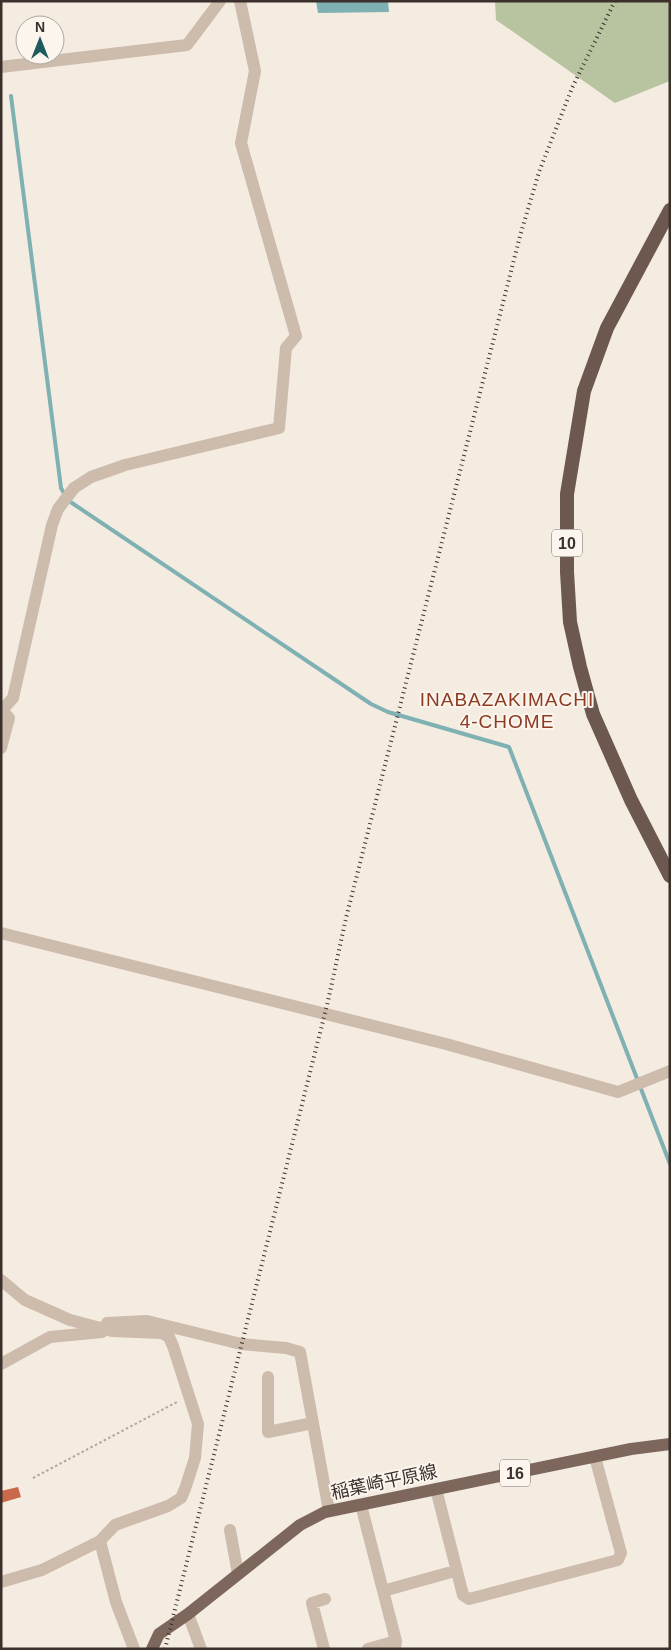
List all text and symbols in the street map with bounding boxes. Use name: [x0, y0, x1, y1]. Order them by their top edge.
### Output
north arrow: [15, 15, 65, 65]
text: N: [35, 19, 45, 35]
road number: 10: [552, 530, 582, 556]
district label: INABAZAKIMACHI 4-CHOME: [420, 689, 594, 732]
road number: 16: [500, 1460, 530, 1486]
street label: 稲葉崎平原線: [329, 1461, 439, 1503]

